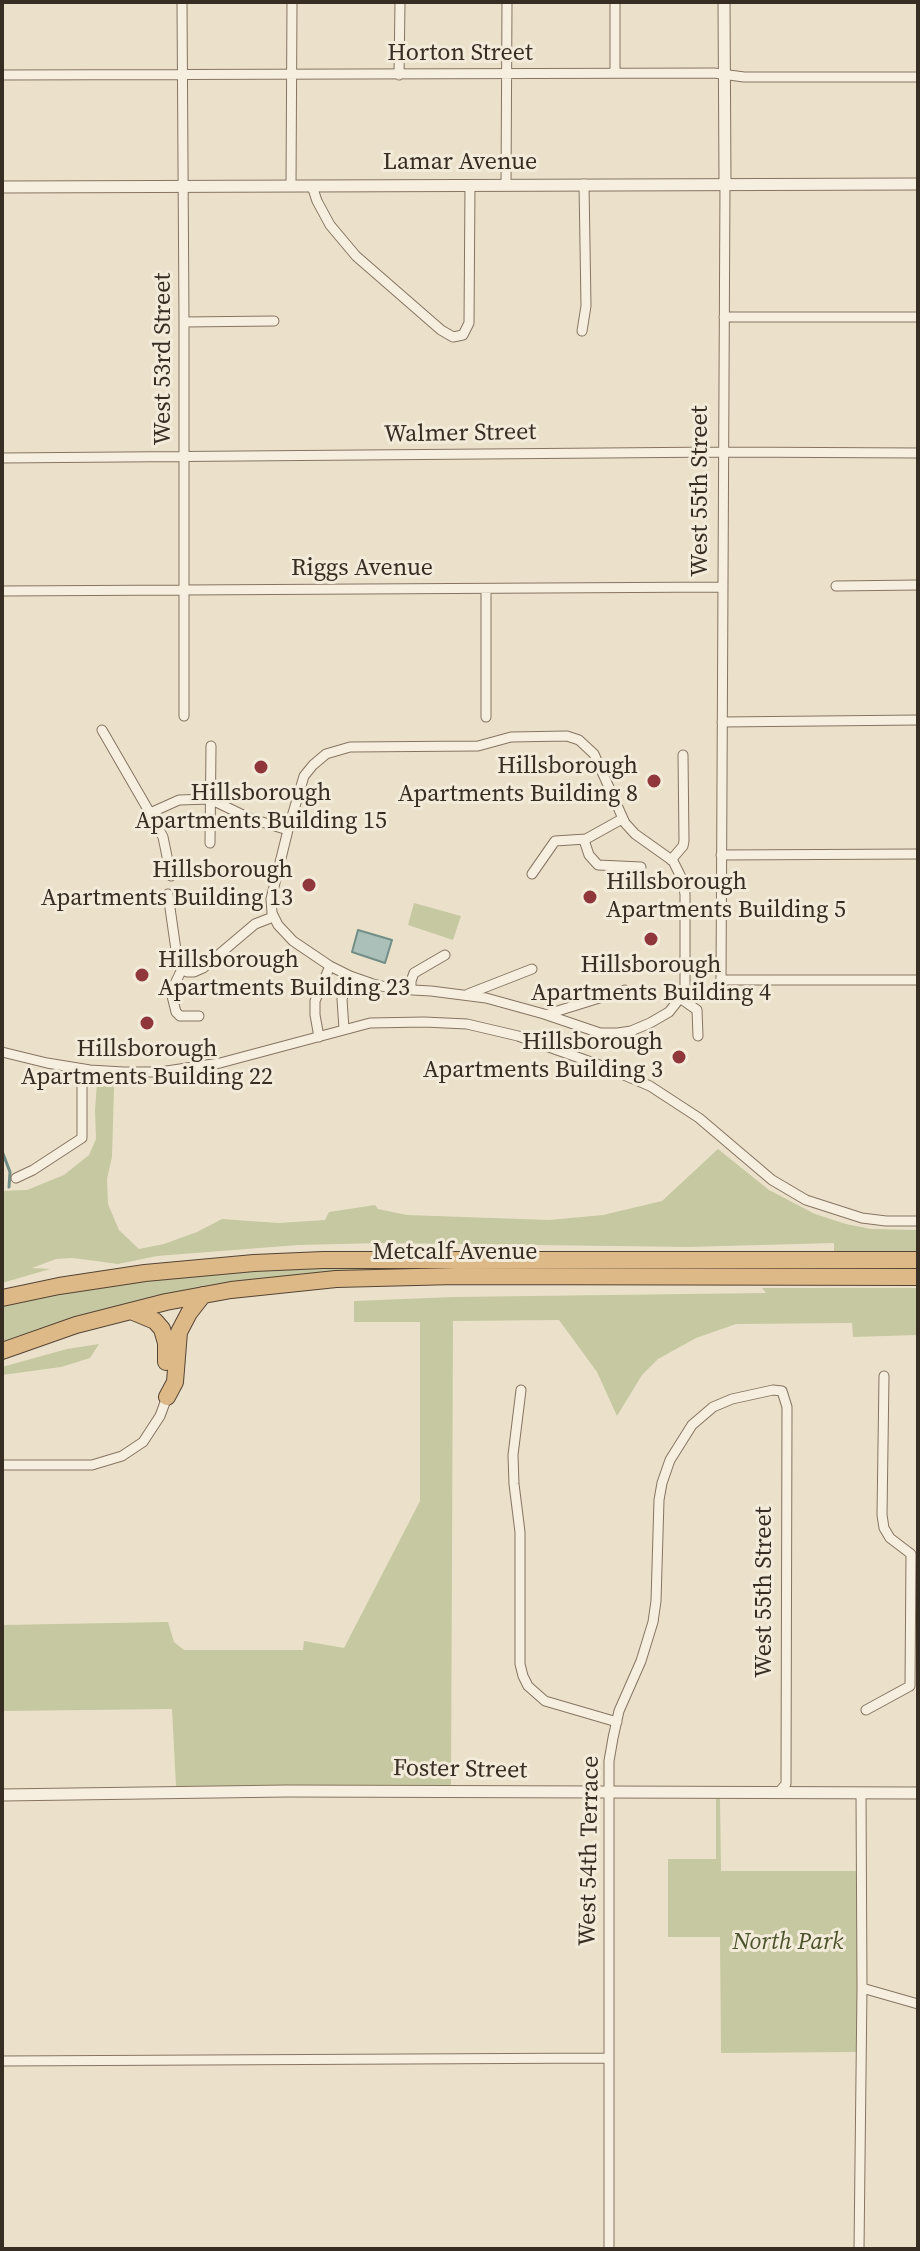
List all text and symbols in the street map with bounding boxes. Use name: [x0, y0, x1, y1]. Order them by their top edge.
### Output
street label: Horton Street: [387, 40, 533, 68]
street label: Lamar Avenue: [383, 149, 537, 177]
street label: West 53rd Street: [150, 273, 178, 445]
street label: West 55th Street: [687, 405, 715, 577]
street label: Walmer Street: [384, 418, 536, 450]
street label: Riggs Avenue: [291, 555, 433, 583]
place label: Hillsborough Apartments Building 8: [398, 753, 638, 809]
marker: Hillsborough Apartments Building 15: [252, 758, 270, 776]
marker: Hillsborough Apartments Building 8: [645, 772, 663, 790]
place label: Hillsborough Apartments Building 15: [135, 780, 387, 836]
place label: Hillsborough Apartments Building 13: [41, 857, 293, 913]
place label: Hillsborough Apartments Building 5: [606, 869, 846, 925]
marker: Hillsborough Apartments Building 13: [300, 876, 318, 894]
marker: Hillsborough Apartments Building 5: [581, 888, 599, 906]
marker: Hillsborough Apartments Building 4: [642, 930, 660, 948]
place label: Hillsborough Apartments Building 23: [158, 947, 410, 1003]
place label: Hillsborough Apartments Building 4: [531, 952, 771, 1008]
marker: Hillsborough Apartments Building 23: [133, 966, 151, 984]
marker: Hillsborough Apartments Building 22: [138, 1014, 156, 1032]
place label: Hillsborough Apartments Building 3: [423, 1029, 663, 1085]
place label: Hillsborough Apartments Building 22: [21, 1036, 273, 1092]
marker: Hillsborough Apartments Building 3: [670, 1048, 688, 1066]
street label: Metcalf Avenue: [372, 1239, 538, 1267]
street label: West 55th Street: [751, 1506, 779, 1678]
street label: Foster Street: [393, 1754, 527, 1786]
street label: West 54th Terrace: [574, 1756, 606, 1946]
park label: North Park: [733, 1929, 843, 1957]

